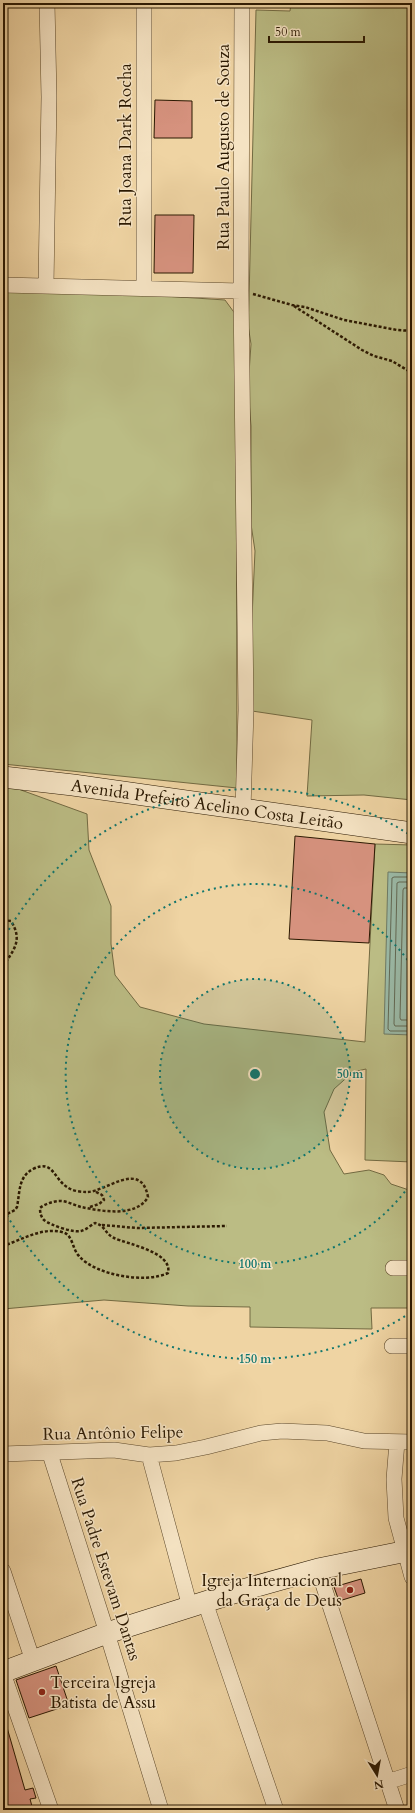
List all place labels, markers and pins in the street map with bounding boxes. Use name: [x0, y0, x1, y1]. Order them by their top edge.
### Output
centre of rings: [248, 1067, 262, 1081]
place label: Igreja Internacional da Graça de Deus: [201, 1569, 343, 1612]
marker: Igreja Internacional da Graça de Deus: [345, 1585, 355, 1595]
place label: Terceira Igreja Batista de Assu: [50, 1671, 157, 1714]
marker: Terceira Igreja Batista de Assu: [37, 1687, 47, 1697]

